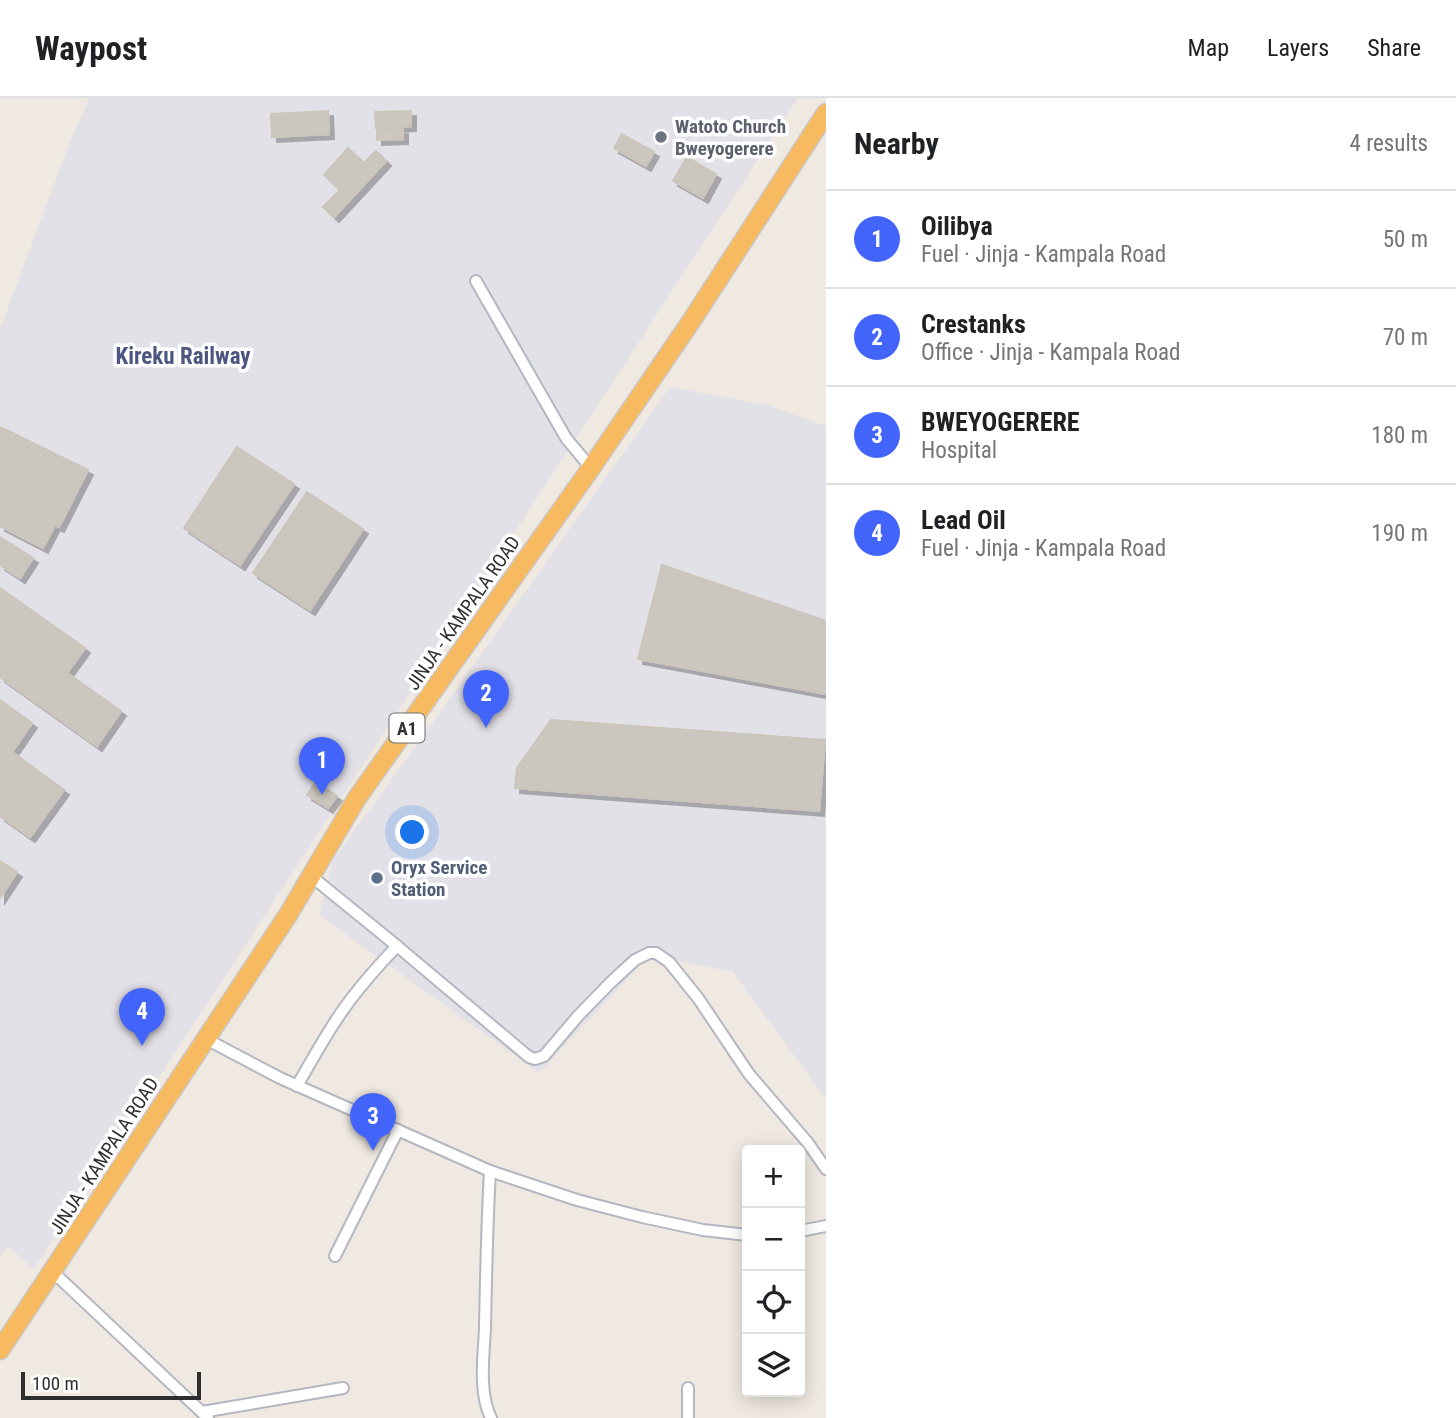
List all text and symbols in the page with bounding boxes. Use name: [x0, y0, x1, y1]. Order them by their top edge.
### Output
text: Waypost: [35, 29, 147, 68]
text: Map: [1188, 34, 1229, 62]
text: Layers: [1267, 34, 1329, 62]
text: Share: [1367, 34, 1421, 62]
place label: Watoto Church Bweyogerere: [675, 115, 786, 160]
text: Nearby: [854, 126, 939, 161]
marker: Watoto Church Bweyogerere: [653, 129, 669, 145]
text: 4 results: [1350, 130, 1428, 157]
text: Oilibya: [921, 211, 993, 241]
text: 1: [871, 226, 883, 253]
text: 50 m: [1383, 226, 1428, 253]
text: Fuel · Jinja - Kampala Road: [921, 241, 1166, 268]
text: Crestanks: [921, 309, 1026, 339]
text: 2: [871, 324, 883, 351]
text: 70 m: [1383, 324, 1428, 351]
text: Office · Jinja - Kampala Road: [921, 339, 1180, 366]
district label: Kireku Railway: [115, 343, 251, 370]
text: BWEYOGERERE: [921, 407, 1080, 437]
text: 3: [871, 422, 883, 449]
text: 180 m: [1371, 422, 1428, 449]
text: Hospital: [921, 437, 997, 464]
text: Lead Oil: [921, 505, 1006, 535]
text: 4: [871, 520, 883, 547]
text: 190 m: [1371, 520, 1428, 547]
street label: JINJA - KAMPALA ROAD: [401, 532, 525, 694]
text: Fuel · Jinja - Kampala Road: [921, 535, 1166, 562]
pin: 2: [463, 670, 509, 728]
road number: A1: [390, 714, 424, 742]
pin: 1: [299, 737, 345, 795]
your location: [395, 815, 429, 849]
place label: Oryx Service Station: [391, 856, 487, 901]
marker: Oryx Service Station: [369, 870, 385, 886]
pin: 4: [119, 988, 165, 1046]
street label: JINJA - KAMPALA ROAD: [45, 1073, 163, 1239]
pin: 3: [350, 1093, 396, 1151]
map controls: [742, 1145, 805, 1397]
button: +: [742, 1145, 805, 1208]
button: −: [742, 1208, 805, 1271]
button: locate: [742, 1271, 805, 1334]
button: layers: [742, 1334, 805, 1397]
scale bar: [21, 1369, 201, 1401]
text: 100 m: [32, 1372, 79, 1395]

